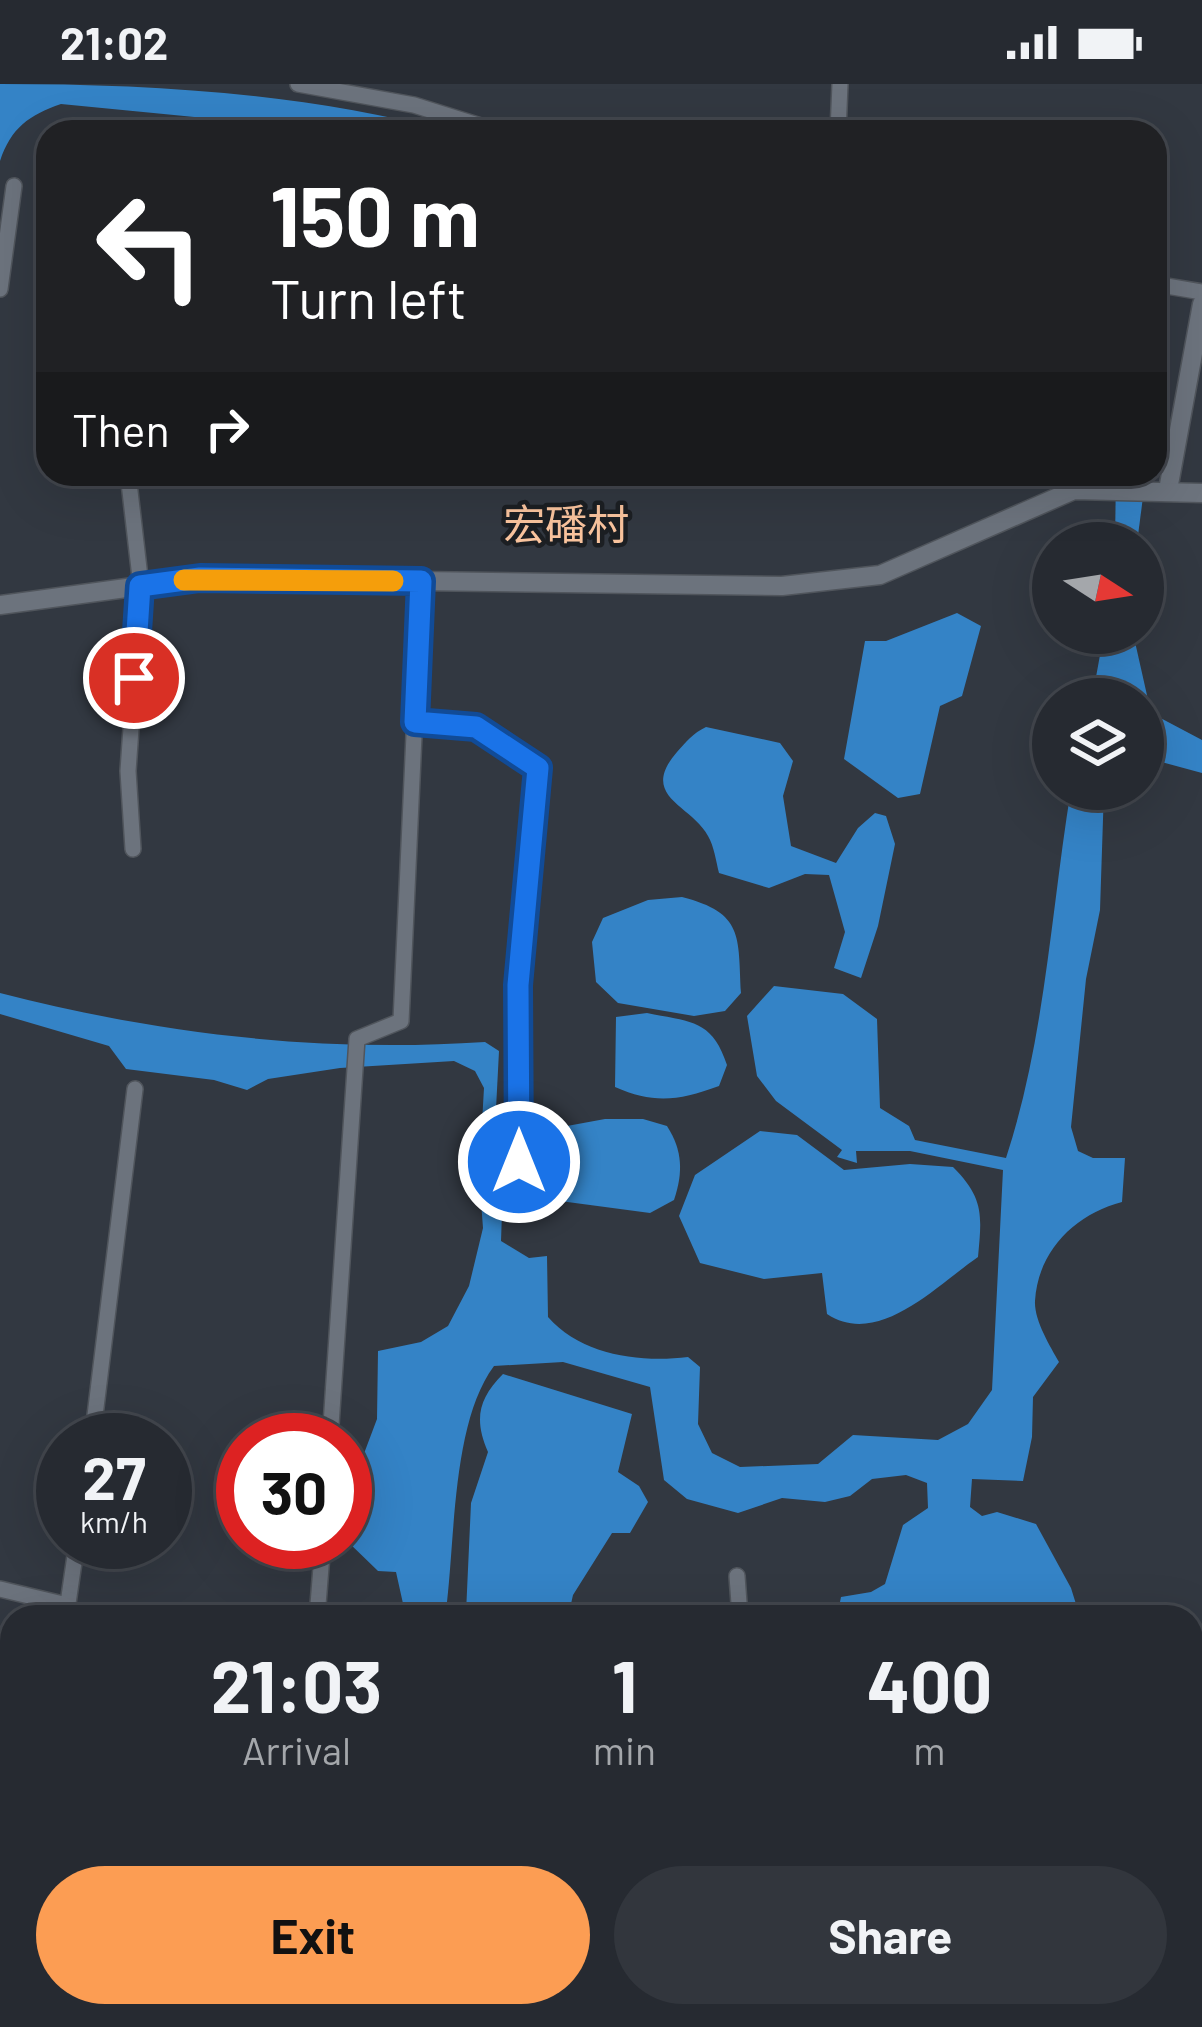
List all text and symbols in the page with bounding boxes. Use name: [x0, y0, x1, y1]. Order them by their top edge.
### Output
text: 21:02: [60, 15, 168, 69]
text: 150 m: [270, 163, 480, 264]
icon: left: [72, 168, 228, 324]
text: Turn left: [270, 265, 467, 330]
icon: right: [194, 396, 260, 462]
text: Then: [72, 402, 170, 456]
district label: 宏磻村: [503, 498, 629, 548]
north arrow: [1032, 522, 1164, 654]
map controls: [1032, 522, 1164, 810]
pin: [83, 627, 185, 729]
icon: arrive: [101, 645, 167, 711]
button: layers: [1032, 678, 1164, 810]
position arrow: [456, 1099, 582, 1225]
speed limit sign: 30: [216, 1413, 372, 1569]
text: 27: [82, 1440, 146, 1512]
text: km/h: [80, 1503, 148, 1539]
text: 21:03: [211, 1641, 382, 1727]
text: 1: [612, 1641, 637, 1727]
text: 400: [867, 1641, 992, 1727]
text: Arrival: [242, 1726, 351, 1773]
text: min: [593, 1726, 656, 1773]
text: m: [913, 1726, 946, 1773]
button: Exit: [36, 1866, 590, 2004]
button: Share: [614, 1866, 1167, 2004]

